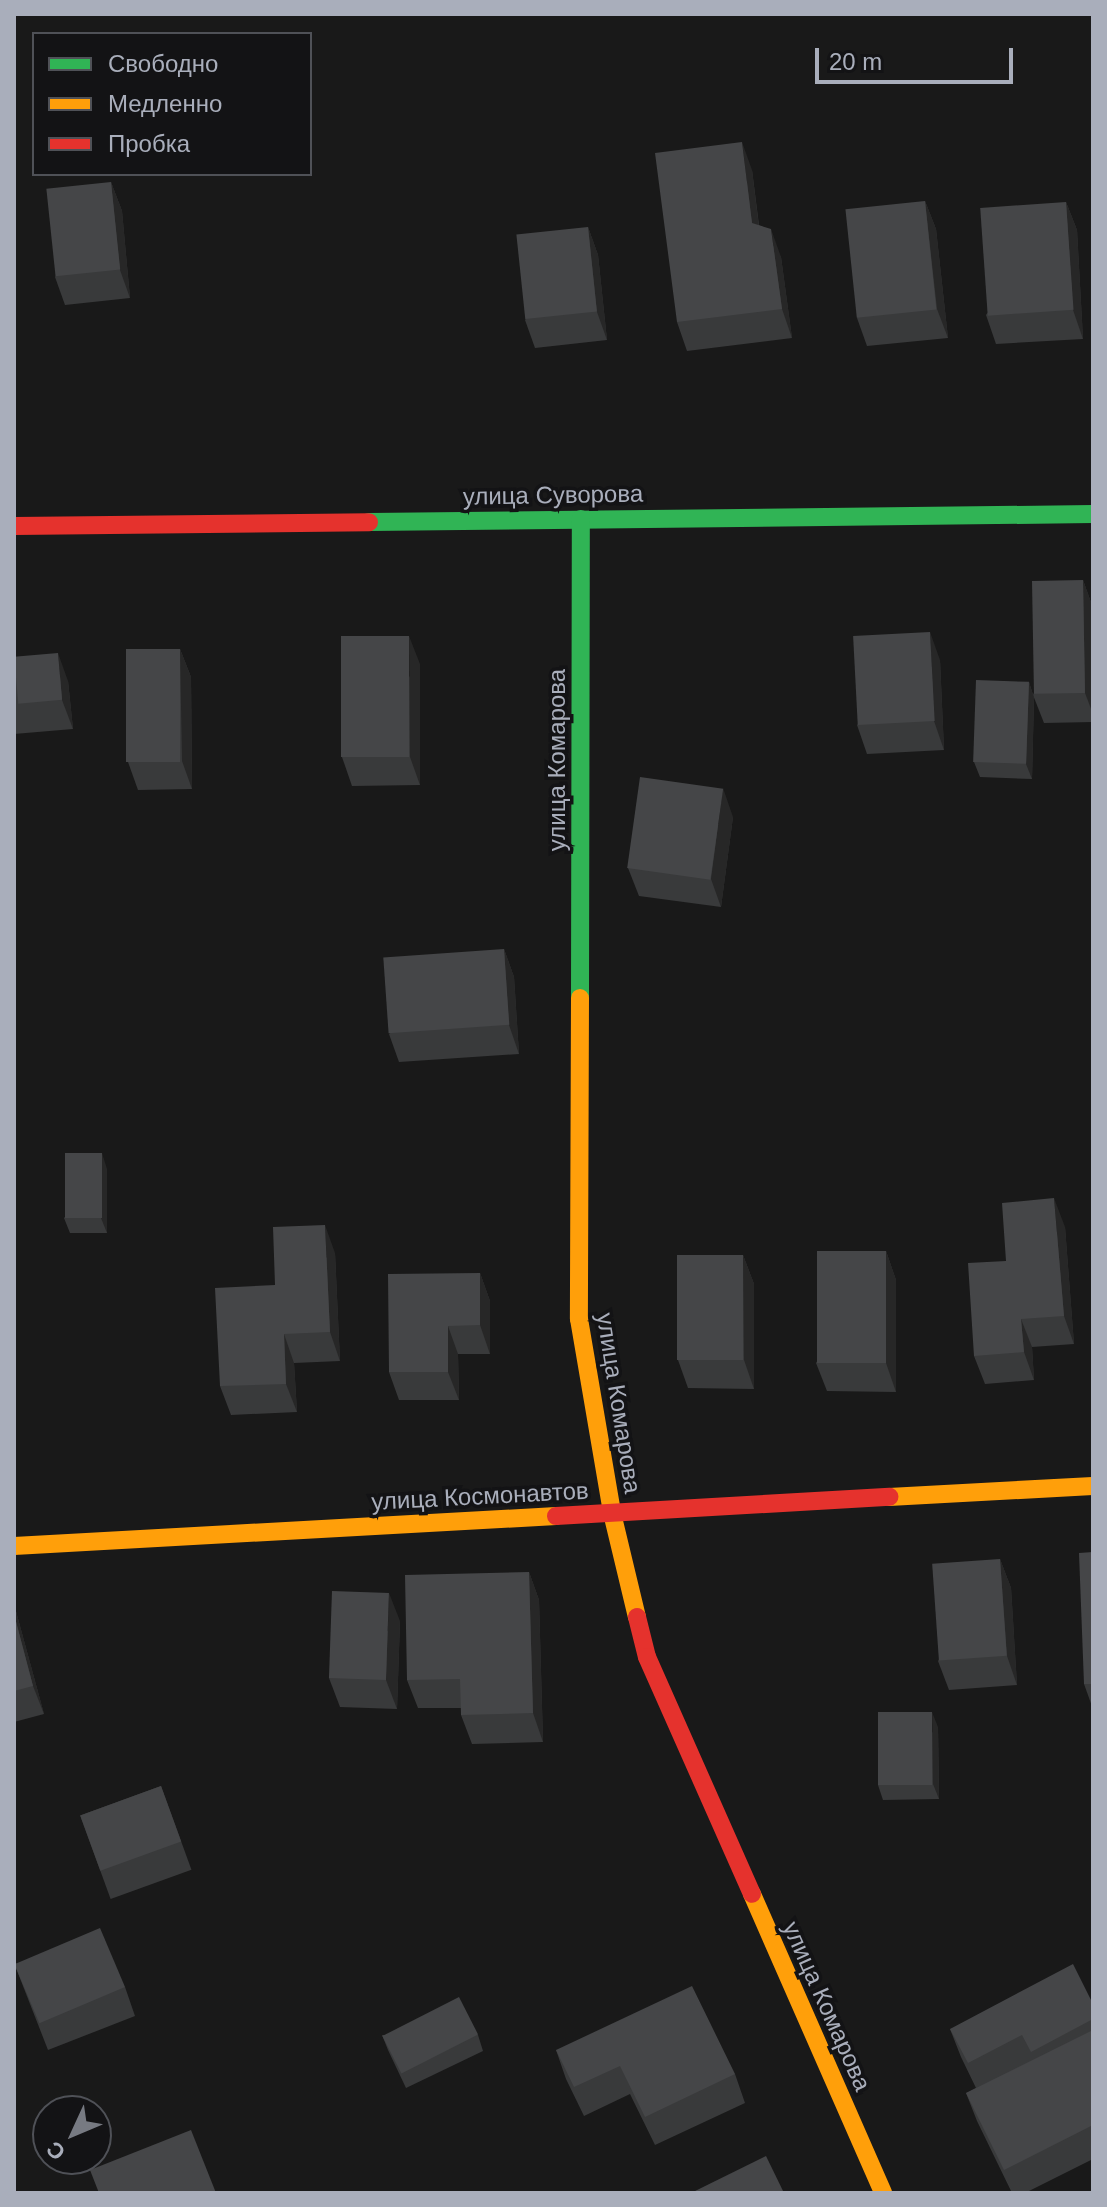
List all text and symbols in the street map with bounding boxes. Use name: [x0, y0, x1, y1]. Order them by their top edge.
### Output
legend: [32, 32, 312, 176]
scale bar: [819, 32, 1017, 82]
text: 20 m: [829, 48, 882, 75]
text: Свободно: [108, 50, 218, 77]
text: Медленно: [108, 90, 222, 117]
text: Пробка: [108, 130, 190, 157]
street label: улица Суворова: [463, 479, 643, 511]
street label: улица Комарова: [543, 669, 571, 851]
street label: улица Комарова: [591, 1311, 647, 1495]
street label: улица Космонавтов: [371, 1476, 589, 1516]
street label: улица Комарова: [777, 1917, 877, 2095]
north arrow: [32, 2095, 112, 2175]
text: С: [41, 2136, 70, 2165]

